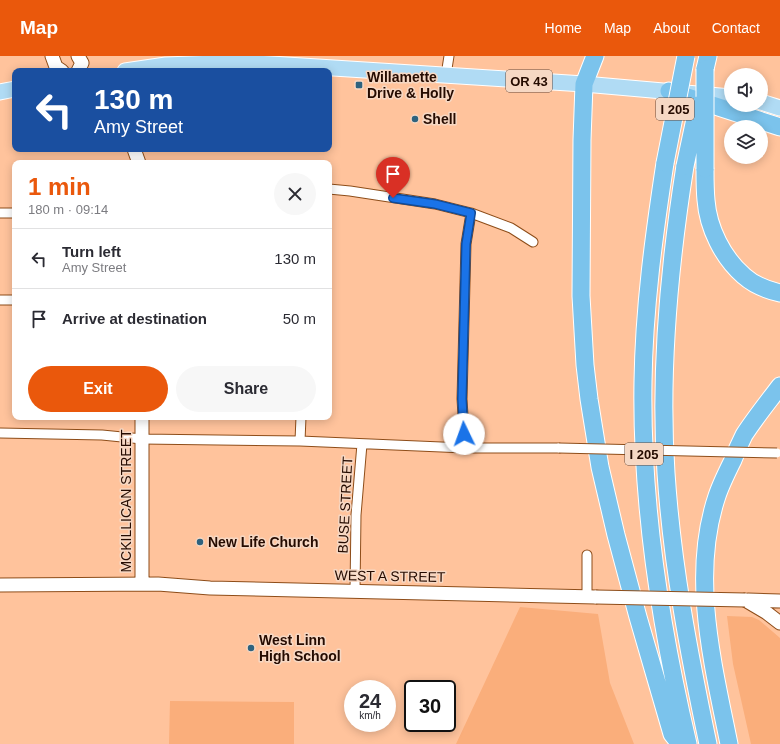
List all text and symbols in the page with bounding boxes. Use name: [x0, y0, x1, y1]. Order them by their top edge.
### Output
text: Map: [20, 17, 58, 38]
text: Home: [545, 20, 582, 36]
text: Map: [604, 20, 631, 36]
text: About: [653, 20, 690, 36]
text: Contact: [712, 20, 760, 36]
map controls: [724, 68, 768, 164]
button: sound: [724, 68, 768, 112]
place label: Willamette Drive & Holly: [367, 69, 454, 101]
road number: OR 43: [506, 70, 552, 92]
marker: Willamette Drive & Holly: [354, 80, 364, 90]
icon: left: [28, 84, 80, 136]
text: 130 m: [94, 84, 173, 115]
road number: I 205: [656, 98, 694, 120]
place label: Shell: [423, 111, 456, 127]
marker: Shell: [410, 114, 420, 124]
text: Amy Street: [94, 117, 183, 137]
button: layers: [724, 120, 768, 164]
pin: [376, 157, 410, 198]
icon: arrive: [382, 163, 404, 185]
text: 1 min: [28, 173, 91, 200]
button: close: [274, 173, 316, 215]
text: 180 m · 09:14: [28, 202, 108, 217]
text: Turn left: [62, 243, 121, 260]
icon: left: [28, 248, 50, 270]
text: 130 m: [274, 250, 316, 267]
text: Amy Street: [62, 260, 126, 275]
icon: arrive: [28, 308, 50, 330]
text: Arrive at destination: [62, 310, 207, 327]
text: 50 m: [283, 310, 316, 327]
button: Exit: [28, 366, 168, 412]
button: Share: [176, 366, 316, 412]
position arrow: [443, 413, 485, 455]
street label: MCKILLICAN STREET: [118, 429, 134, 573]
road number: I 205: [625, 443, 663, 465]
street label: BUSE STREET: [334, 456, 356, 554]
place label: New Life Church: [208, 534, 318, 550]
marker: New Life Church: [195, 537, 205, 547]
street label: WEST A STREET: [334, 567, 446, 585]
place label: West Linn High School: [259, 632, 341, 664]
marker: West Linn High School: [246, 643, 256, 653]
speed limit sign: 30: [404, 680, 456, 732]
text: 24: [359, 690, 381, 712]
text: km/h: [359, 710, 381, 721]

